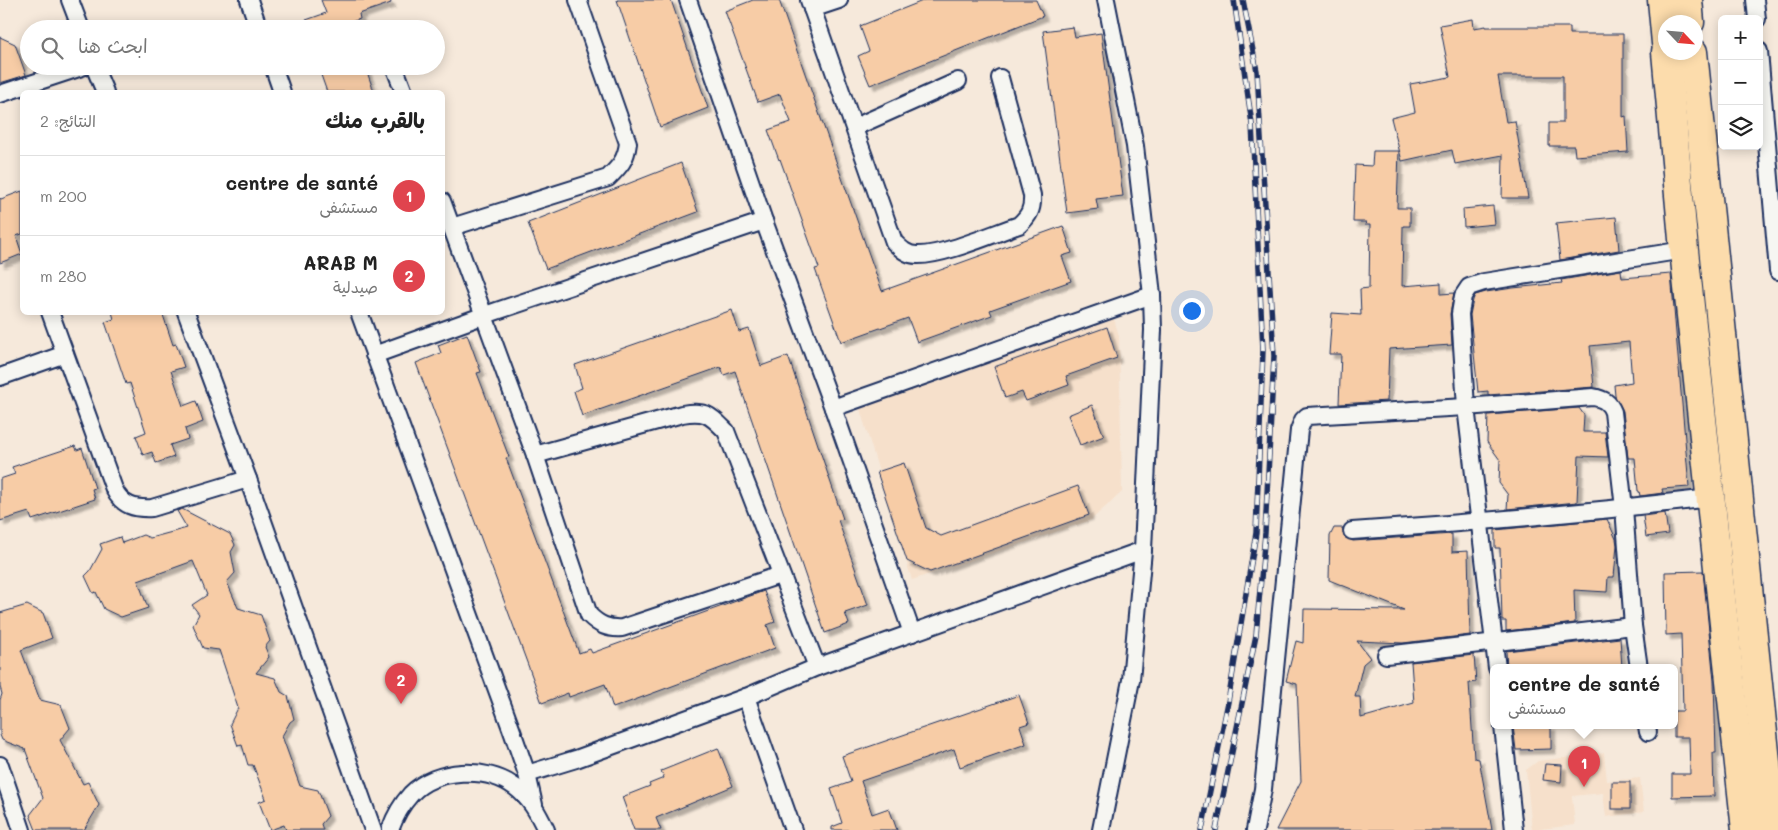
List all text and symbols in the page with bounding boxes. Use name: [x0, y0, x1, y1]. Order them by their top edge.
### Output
north arrow: [1658, 15, 1703, 60]
map controls: [1718, 15, 1763, 150]
button: +: [1718, 15, 1763, 60]
search box: [20, 20, 445, 75]
text: ابحث هنا: [78, 33, 148, 58]
icon: search: [38, 34, 66, 62]
button: −: [1718, 60, 1763, 105]
button: layers: [1718, 105, 1763, 150]
text: بالقرب منك: [325, 106, 425, 133]
text: النتائج: 2: [40, 110, 96, 131]
text: centre de santé: [226, 170, 378, 195]
text: 200 m: [40, 185, 87, 206]
text: 1: [405, 185, 413, 206]
text: مستشفى: [319, 196, 378, 217]
text: ARAB M: [303, 250, 378, 275]
text: 280 m: [40, 265, 86, 286]
text: 2: [405, 265, 413, 286]
text: صيدلية: [333, 276, 378, 297]
your location: [1179, 298, 1205, 324]
pin: 2: [385, 663, 417, 704]
popup: [1490, 664, 1678, 729]
text: centre de santé: [1508, 671, 1660, 696]
text: مستشفى: [1508, 697, 1566, 718]
pin: 1: [1568, 746, 1600, 787]

